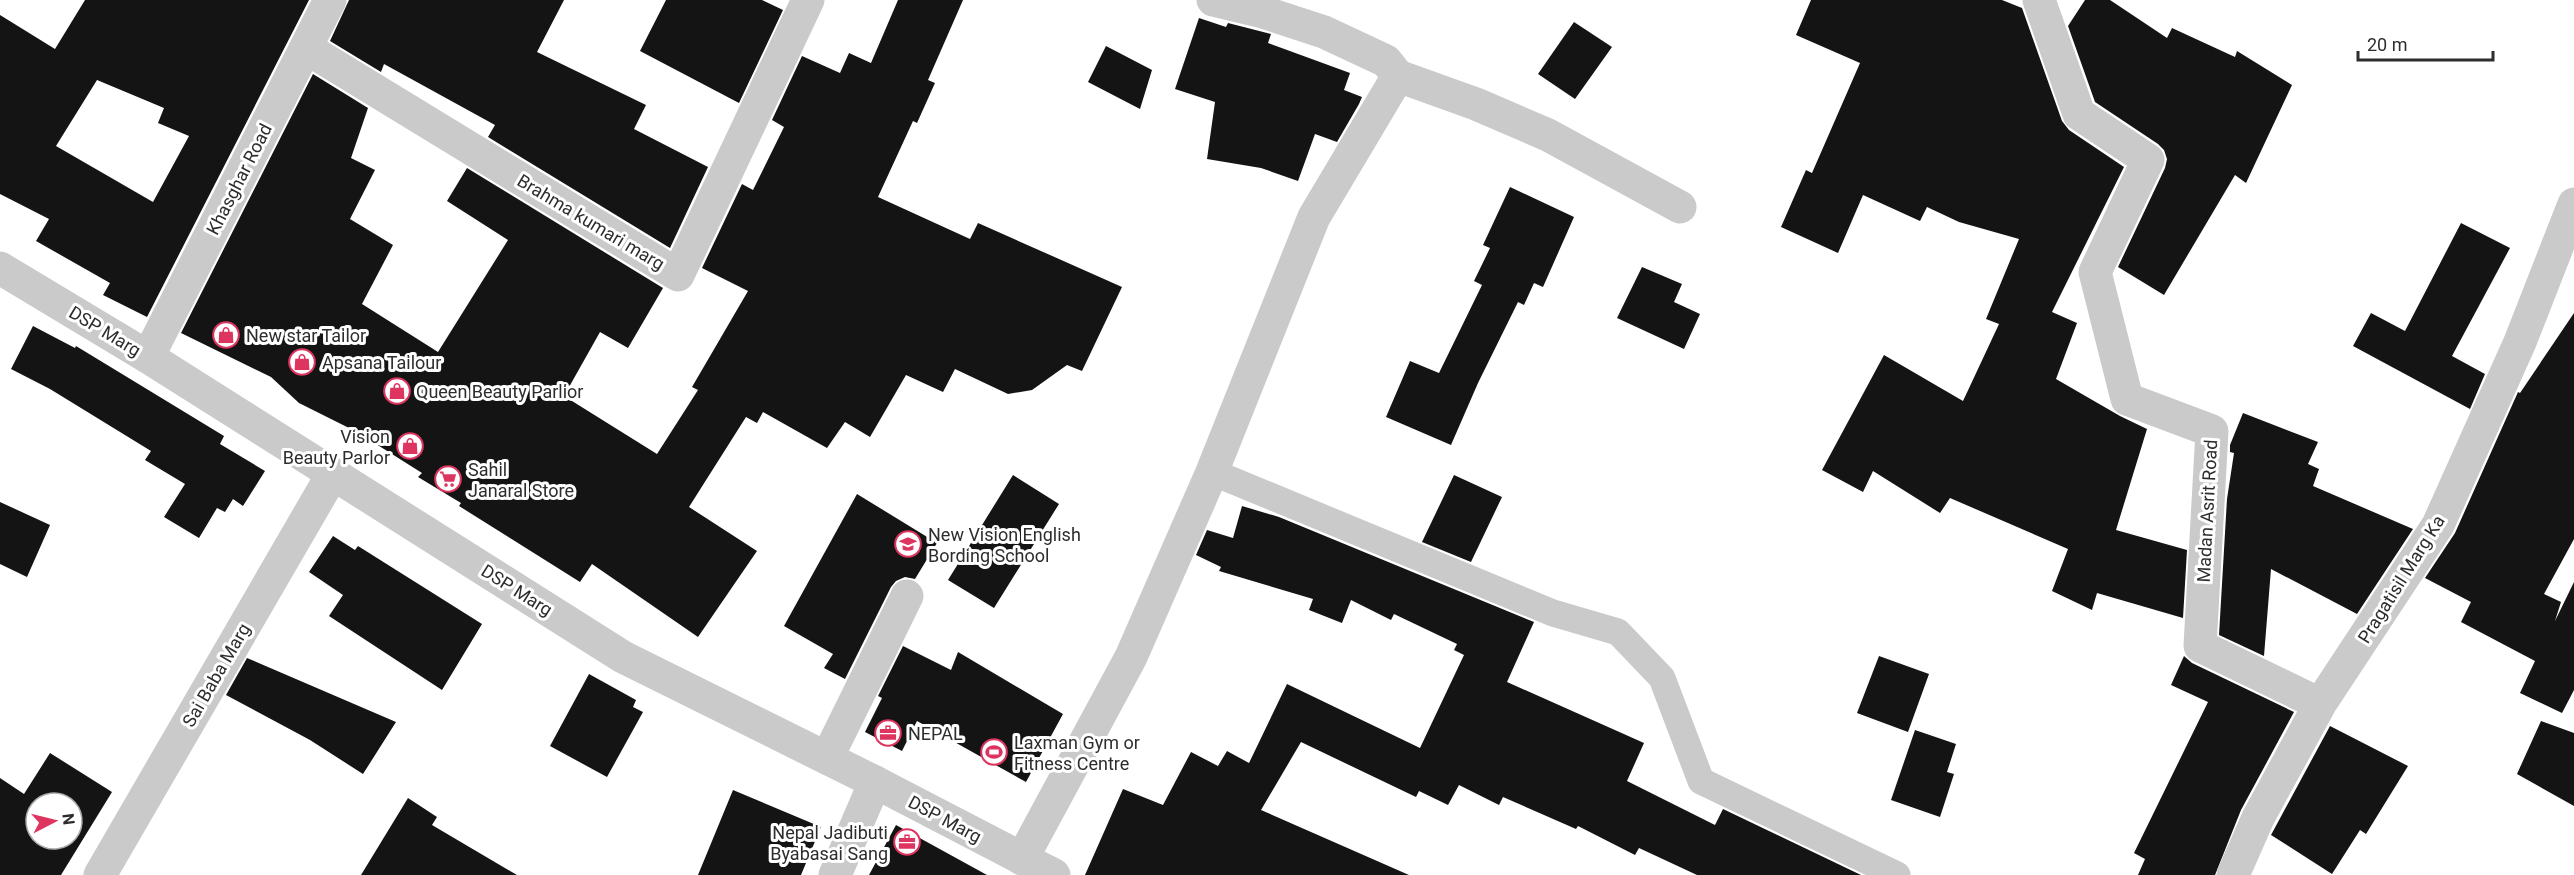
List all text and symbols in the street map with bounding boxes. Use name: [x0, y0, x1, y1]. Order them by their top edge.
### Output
scale bar: [2358, 24, 2493, 62]
text: 20 m: [2367, 34, 2407, 55]
street label: Khasghar Road: [202, 120, 276, 238]
street label: Brahma kumari marg: [514, 170, 668, 274]
street label: DSP Marg: [65, 301, 145, 361]
shop icon: New star Tailor: [211, 320, 241, 350]
place label: New star Tailor: [246, 325, 366, 346]
shop icon: Apsana Tailour: [287, 347, 317, 377]
place label: Apsana Tailour: [322, 352, 441, 373]
shop icon: Queen Beauty Parlior: [382, 376, 412, 406]
place label: Queen Beauty Parlior: [416, 381, 583, 402]
place label: Vision Beauty Parlor: [283, 426, 390, 468]
shop icon: Vision Beauty Parlor: [395, 431, 425, 461]
street label: Madan Asrit Road: [2193, 439, 2221, 583]
place label: Sahil Janaral Store: [468, 459, 574, 501]
supermarket icon: Sahil Janaral Store: [433, 464, 463, 494]
street label: Pragatisil Marg Ka: [2353, 511, 2449, 647]
place label: New Vision English Bording School: [928, 524, 1081, 566]
school or university icon: New Vision English Bording School: [893, 529, 923, 559]
street label: DSP Marg: [478, 560, 556, 620]
street label: Sai Baba Marg: [178, 619, 254, 731]
office icon: NEPAL: [873, 718, 903, 748]
place label: NEPAL: [908, 723, 963, 744]
place label: Laxman Gym or Fitness Centre: [1014, 732, 1140, 774]
sports icon: Laxman Gym or Fitness Centre: [979, 737, 1009, 767]
north arrow: [24, 791, 84, 851]
street label: DSP Marg: [905, 791, 985, 847]
text: N: [58, 812, 79, 826]
place label: Nepal Jadibuti Byabasai Sang: [770, 822, 888, 864]
office icon: Nepal Jadibuti Byabasai Sang: [892, 827, 922, 857]

